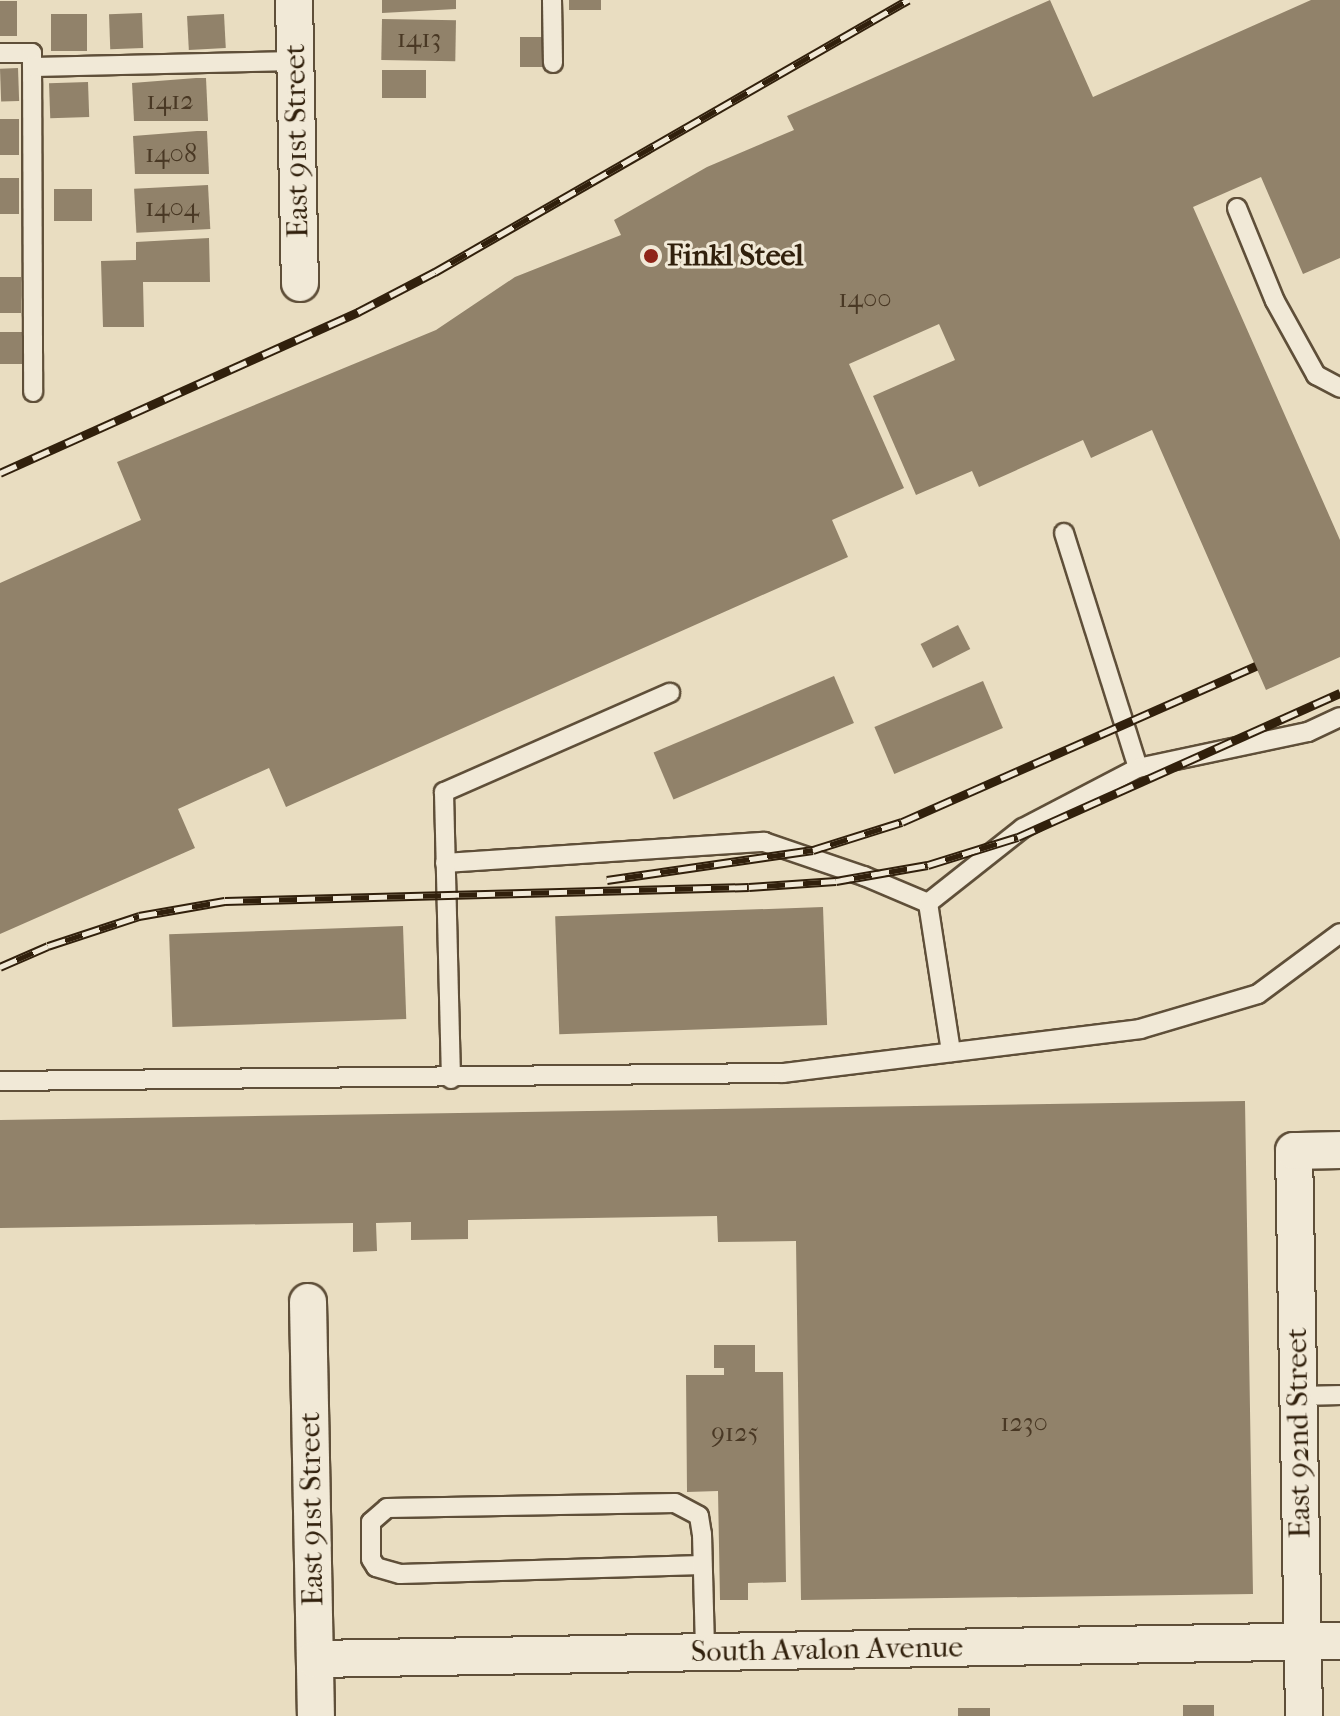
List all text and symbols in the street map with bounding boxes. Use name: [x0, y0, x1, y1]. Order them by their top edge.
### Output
house number: 1413: [397, 23, 441, 55]
street label: East 91st Street: [277, 44, 317, 238]
house number: 1412: [146, 85, 194, 117]
house number: 1408: [145, 138, 197, 170]
house number: 1404: [145, 192, 199, 224]
place label: Finkl Steel: [667, 238, 804, 274]
marker: Finkl Steel: [642, 247, 660, 265]
house number: 1400: [838, 283, 892, 315]
street label: East 92nd Street: [1279, 1327, 1319, 1539]
house number: 1230: [1000, 1407, 1048, 1439]
street label: East 91st Street: [292, 1412, 332, 1606]
house number: 9125: [711, 1417, 759, 1449]
street label: South Avalon Avenue: [690, 1630, 964, 1670]

